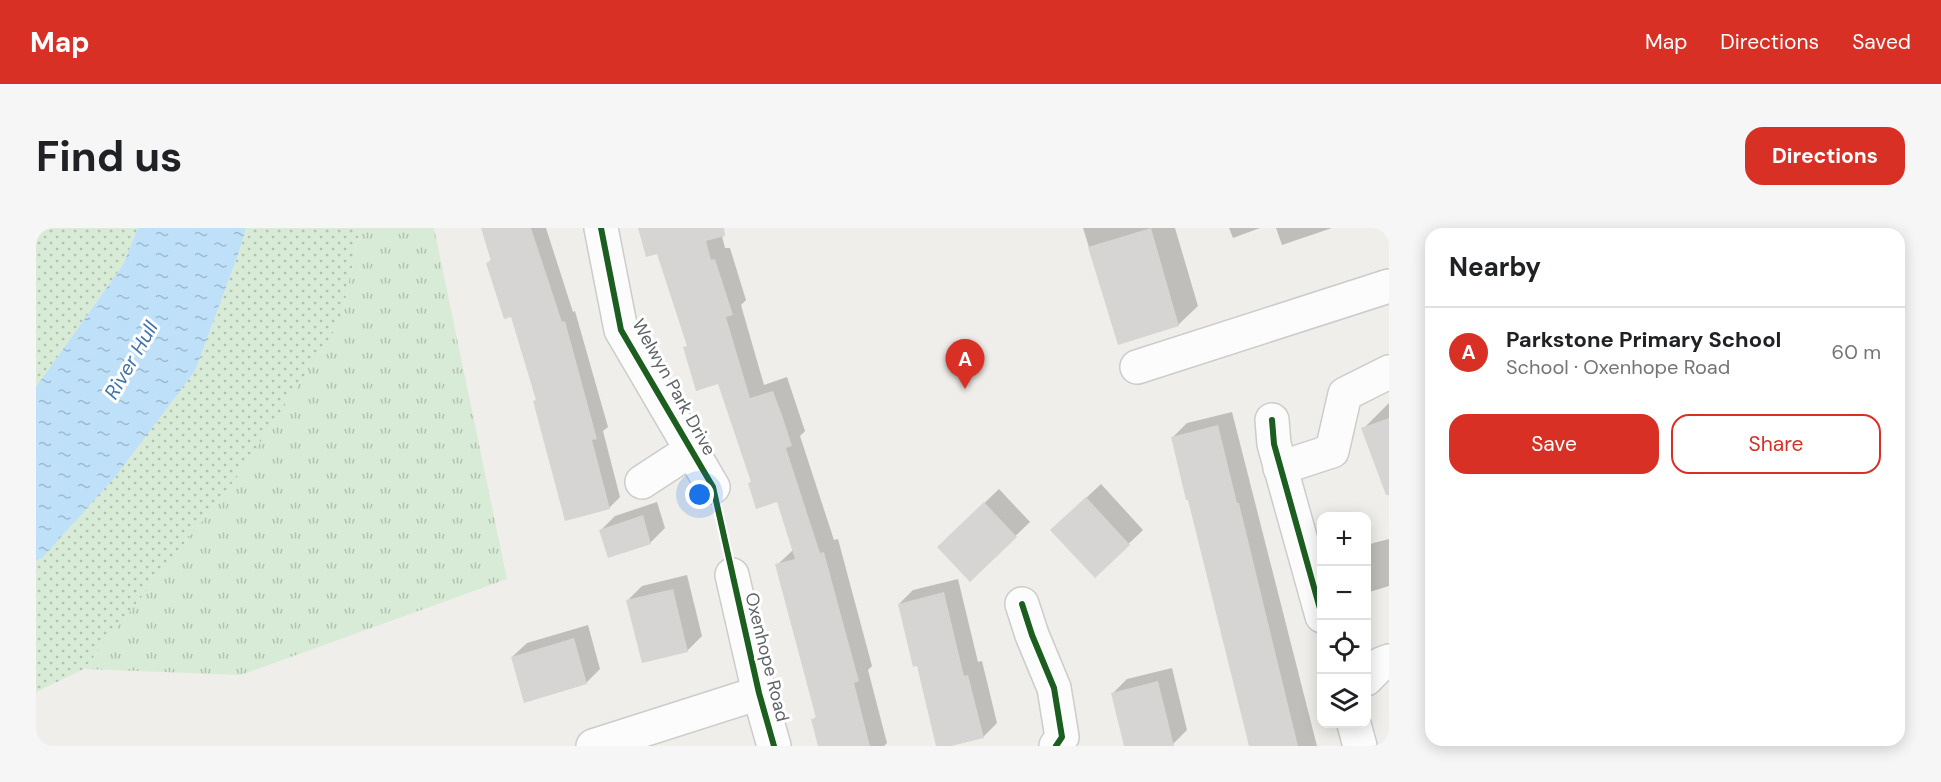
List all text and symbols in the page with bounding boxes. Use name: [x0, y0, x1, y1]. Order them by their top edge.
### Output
text: Map: [30, 24, 90, 61]
text: Map: [1645, 28, 1687, 56]
text: Directions: [1720, 28, 1819, 56]
text: Saved: [1852, 28, 1911, 56]
button: Directions: [1745, 127, 1905, 185]
text: Find us: [36, 129, 182, 184]
text: Nearby: [1449, 250, 1541, 284]
street label: Welwyn Park Drive: [627, 314, 721, 460]
water label: River Hull: [98, 316, 164, 404]
text: Parkstone Primary School: [1506, 325, 1781, 354]
text: A: [1461, 339, 1476, 365]
text: 60 m: [1832, 339, 1881, 365]
pin: A: [946, 340, 984, 389]
text: School · Oxenhope Road: [1506, 354, 1730, 380]
button: Save: [1449, 414, 1659, 474]
button: Share: [1671, 414, 1881, 474]
your location: [685, 480, 714, 509]
map controls: [1317, 512, 1371, 728]
button: +: [1317, 512, 1371, 566]
button: −: [1317, 566, 1371, 620]
street label: Oxenhope Road: [739, 590, 795, 724]
button: locate: [1317, 620, 1371, 674]
button: layers: [1317, 674, 1371, 728]

